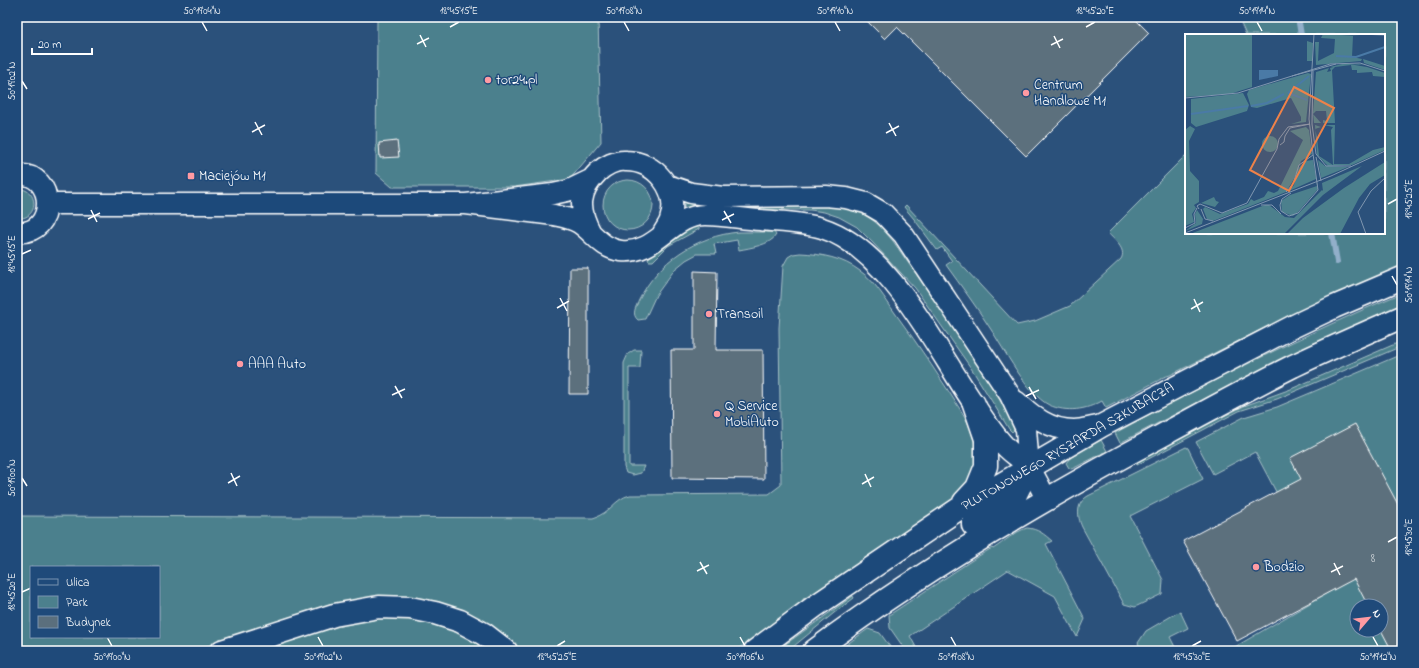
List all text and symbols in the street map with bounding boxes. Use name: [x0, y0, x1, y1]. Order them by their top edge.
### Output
text: 50°19'04"N: [183, 4, 221, 19]
text: 18°45'15"E: [440, 4, 478, 19]
text: 50°19'08"N: [605, 4, 643, 19]
text: 50°19'10"N: [817, 4, 854, 19]
text: 18°45'20"E: [1076, 4, 1114, 19]
text: 50°19'14"N: [1239, 4, 1275, 19]
scale bar: [32, 30, 92, 56]
inset map: [1185, 34, 1385, 234]
text: 20 m: [38, 36, 61, 54]
text: 50°19'02"N: [5, 62, 20, 100]
place label: tor24.pl: [496, 70, 537, 91]
marker: tor24.pl: [483, 75, 493, 85]
place label: Centrum Handlowe M1: [1034, 75, 1107, 112]
marker: Centrum Handlowe M1: [1021, 88, 1031, 98]
place label: Maciejów M1: [199, 166, 266, 187]
marker: Maciejów M1: [186, 171, 196, 181]
text: 18°45'25"E: [1402, 179, 1417, 219]
text: 18°45'15"E: [5, 235, 20, 273]
text: 50°19'14"N: [1402, 267, 1417, 303]
place label: Transoil: [717, 304, 763, 325]
marker: Transoil: [704, 309, 714, 319]
place label: AAA Auto: [248, 354, 306, 375]
marker: AAA Auto: [235, 359, 245, 369]
street label: PLUTONOWEGO RYSZARDA SZKUBACZA: [958, 377, 1178, 517]
place label: Q Service MobiAuto: [725, 396, 779, 433]
marker: Q Service MobiAuto: [712, 409, 722, 419]
text: 50°19'00"N: [5, 459, 20, 497]
text: 18°45'30"E: [1402, 518, 1417, 556]
house number: 8: [1371, 550, 1376, 568]
place label: Bodzio: [1263, 557, 1304, 578]
marker: Bodzio: [1251, 562, 1261, 572]
legend: [30, 566, 160, 638]
text: 18°45'20"E: [5, 573, 20, 611]
text: Ulica: [66, 574, 90, 592]
text: Park: [66, 594, 88, 612]
north arrow: [1349, 598, 1389, 638]
text: N: [1368, 607, 1386, 621]
text: Budynek: [65, 614, 112, 633]
text: 50°19'00"N: [93, 650, 131, 665]
text: 50°19'02"N: [304, 650, 342, 665]
text: 18°45'25"E: [537, 650, 577, 665]
text: 50°19'06"N: [726, 650, 764, 665]
text: 50°19'08"N: [937, 650, 975, 665]
text: 18°45'30"E: [1173, 650, 1211, 665]
text: 50°19'12"N: [1359, 650, 1397, 665]

